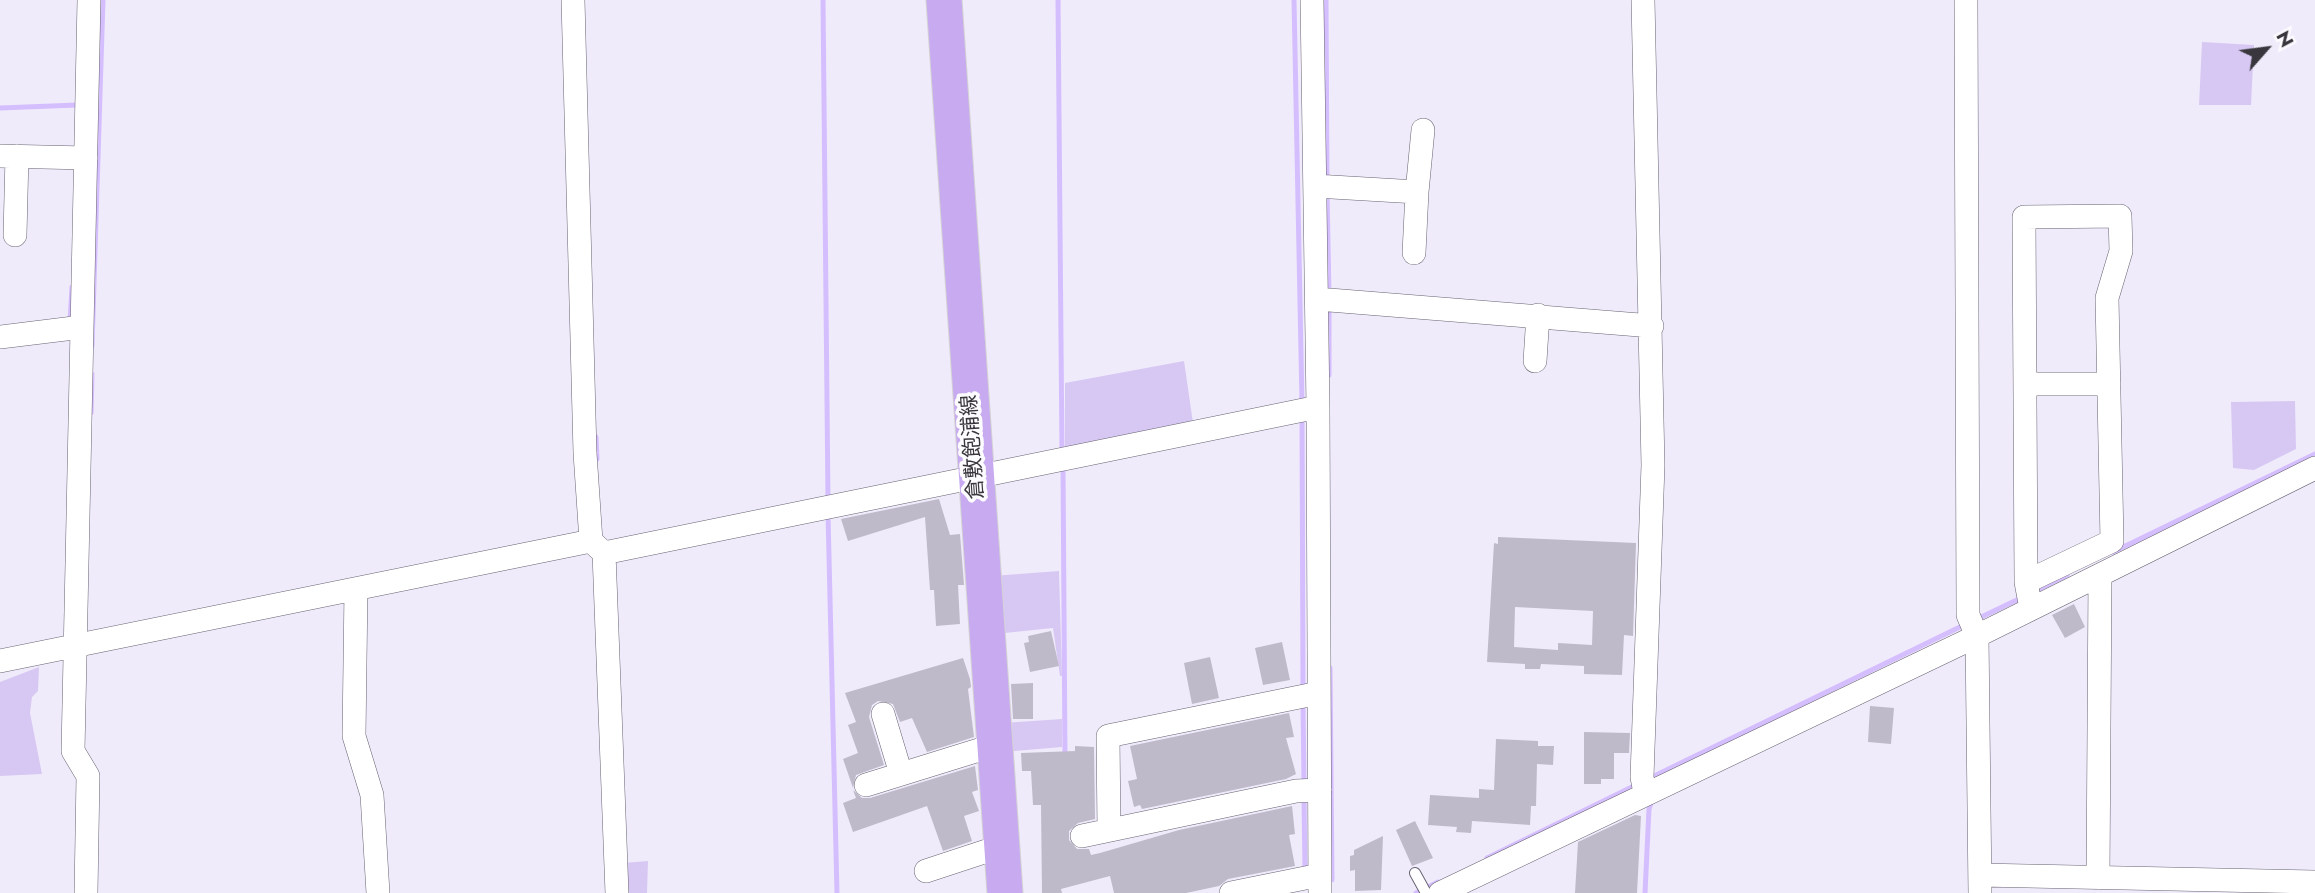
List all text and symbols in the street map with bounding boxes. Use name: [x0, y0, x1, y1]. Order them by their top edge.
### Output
north arrow: [2231, 14, 2301, 84]
text: N: [2270, 26, 2300, 52]
street label: 倉敷飽浦線: [958, 394, 990, 500]

